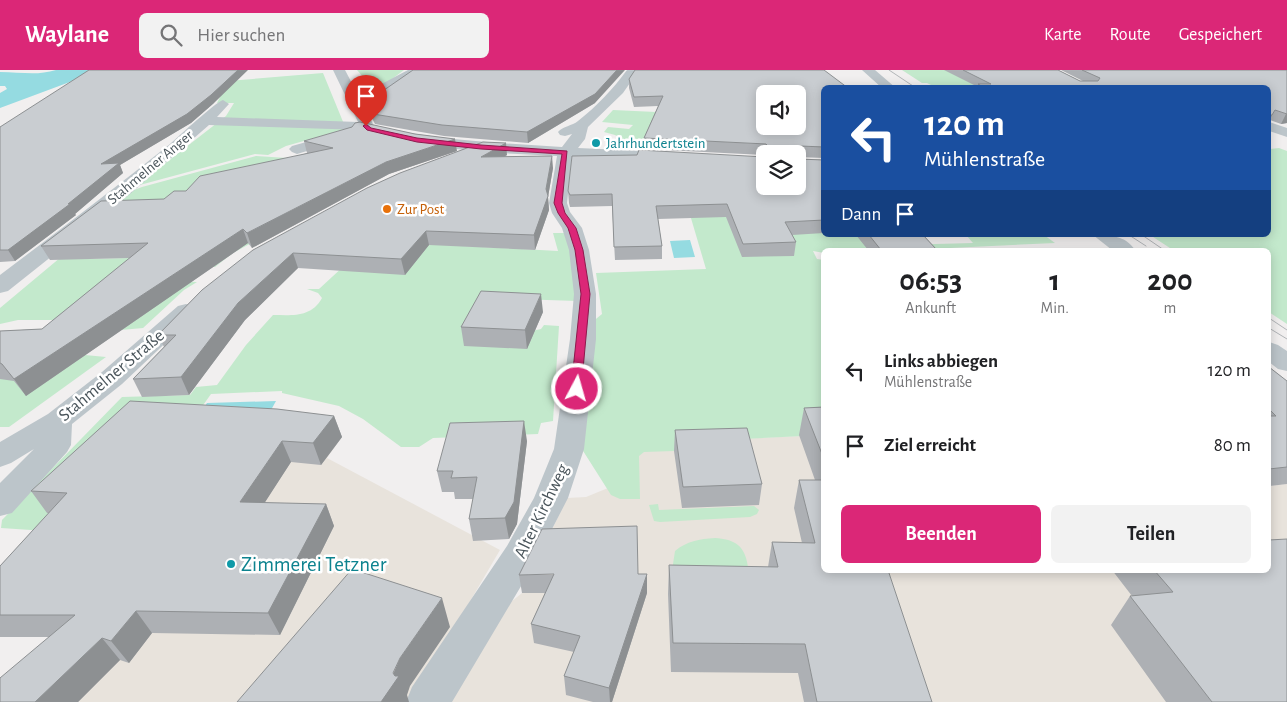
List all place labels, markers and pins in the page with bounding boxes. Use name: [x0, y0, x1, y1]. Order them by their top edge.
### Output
pin: [345, 75, 387, 126]
place label: Jahrhundertstein: [606, 136, 706, 151]
marker: Jahrhundertstein: [590, 137, 602, 149]
place label: Zur Post: [397, 202, 445, 217]
marker: Zur Post: [381, 203, 393, 215]
place label: Zimmerei Tetzner: [241, 554, 387, 575]
marker: Zimmerei Tetzner: [225, 558, 237, 570]

